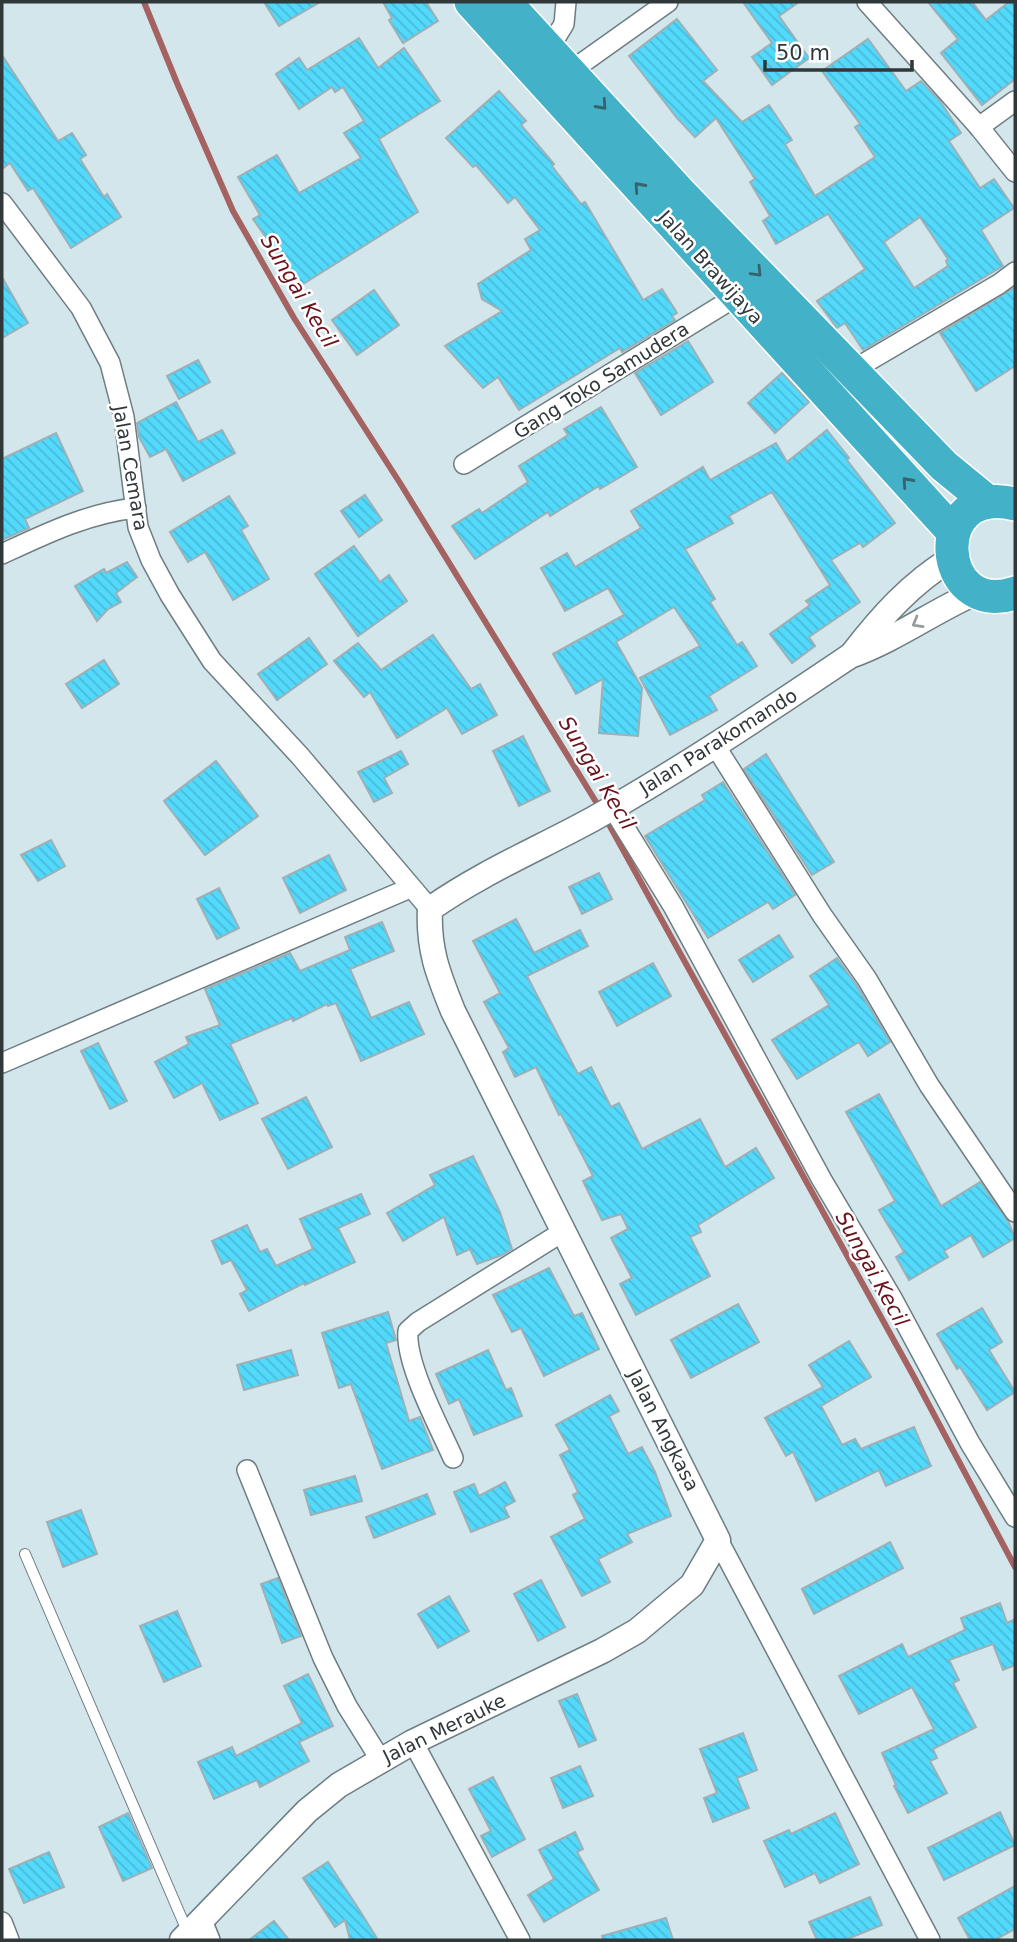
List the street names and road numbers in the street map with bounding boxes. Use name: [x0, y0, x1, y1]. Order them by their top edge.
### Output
street label: Jalan Brawijaya: [654, 205, 768, 328]
street label: Gang Toko Samudera: [510, 317, 692, 443]
street label: Jalan Cemara: [109, 403, 153, 532]
street label: Jalan Parakomando: [634, 684, 801, 799]
street label: Jalan Angkasa: [624, 1365, 704, 1494]
street label: Jalan Merauke: [378, 1689, 509, 1768]

